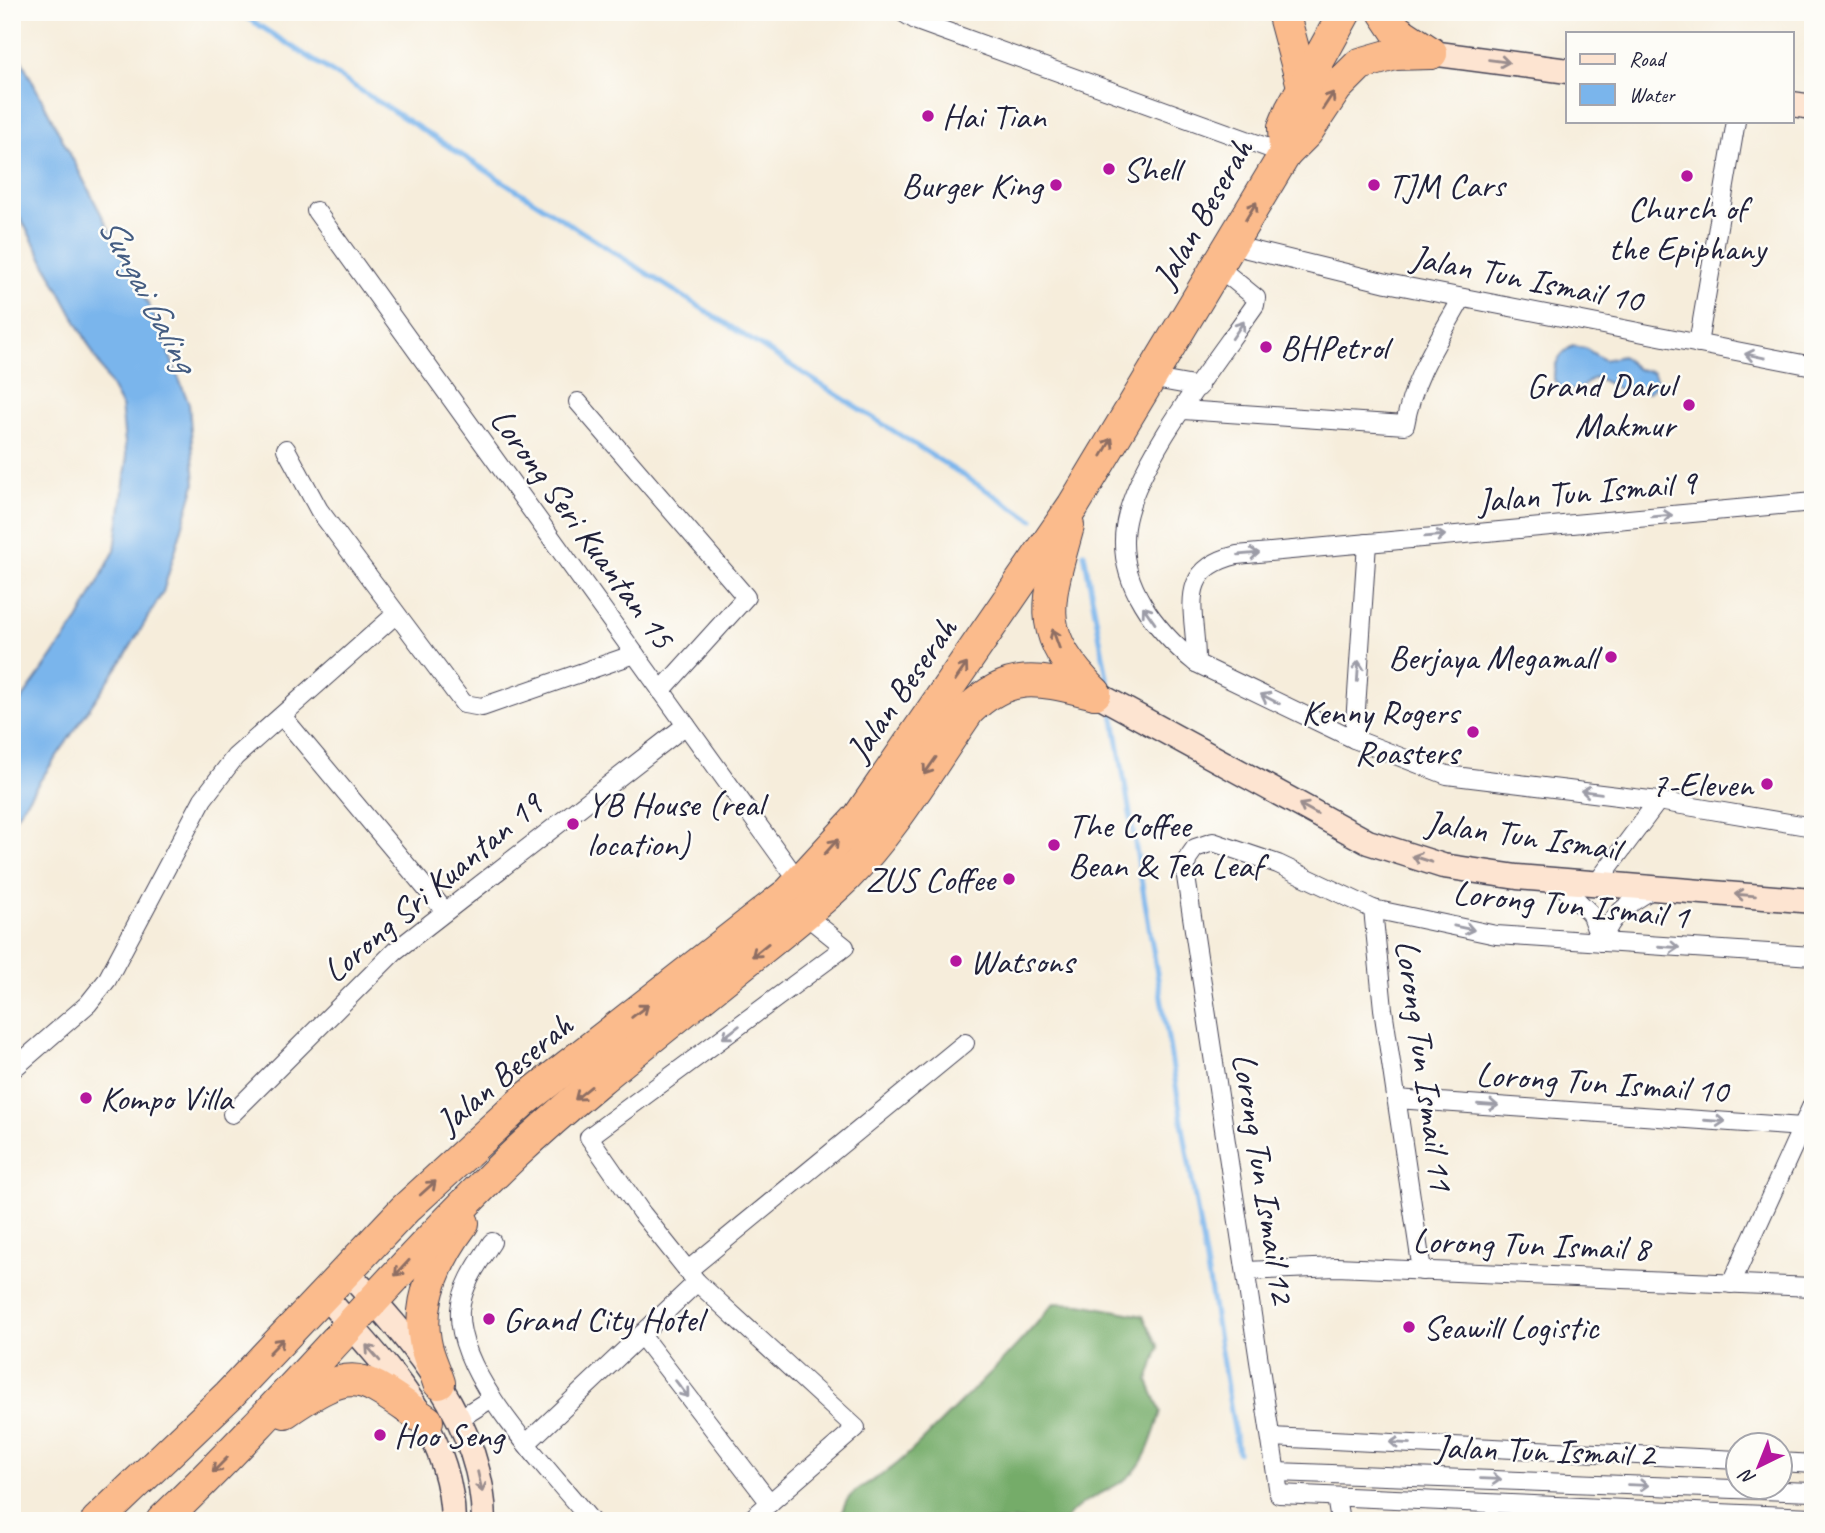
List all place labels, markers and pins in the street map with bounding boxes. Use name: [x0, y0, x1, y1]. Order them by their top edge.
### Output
place label: Hai Tian: [942, 94, 1047, 139]
marker: Hai Tian: [920, 108, 936, 124]
place label: Shell: [1123, 147, 1186, 192]
marker: Shell: [1101, 161, 1117, 177]
place label: Burger King: [901, 163, 1045, 208]
place label: TJM Cars: [1388, 163, 1508, 208]
marker: Church of the Epiphany: [1679, 168, 1695, 184]
marker: Burger King: [1048, 177, 1064, 193]
marker: TJM Cars: [1366, 177, 1382, 193]
place label: Church of the Epiphany: [1609, 186, 1768, 271]
place label: BHPetrol: [1280, 325, 1394, 370]
marker: BHPetrol: [1258, 339, 1274, 355]
place label: Grand Darul Makmur: [1527, 363, 1681, 448]
marker: Grand Darul Makmur: [1681, 397, 1697, 413]
place label: Berjaya Megamall: [1388, 635, 1603, 680]
marker: Berjaya Megamall: [1603, 649, 1619, 665]
place label: Kenny Rogers Roasters: [1302, 690, 1462, 775]
marker: Kenny Rogers Roasters: [1465, 724, 1481, 740]
place label: 7-Eleven: [1651, 762, 1755, 807]
marker: 7-Eleven: [1759, 776, 1775, 792]
place label: YB House (real location): [587, 782, 769, 867]
place label: The Coffee Bean & Tea Leaf: [1068, 803, 1269, 888]
marker: YB House (real location): [565, 816, 581, 832]
marker: The Coffee Bean & Tea Leaf: [1046, 837, 1062, 853]
place label: ZUS Coffee: [865, 857, 998, 902]
marker: ZUS Coffee: [1001, 871, 1017, 887]
place label: Watsons: [970, 939, 1077, 984]
marker: Watsons: [948, 953, 964, 969]
place label: Kompo Villa: [100, 1076, 235, 1121]
marker: Kompo Villa: [78, 1090, 94, 1106]
place label: Grand City Hotel: [503, 1297, 709, 1342]
place label: Seawill Logistic: [1423, 1305, 1600, 1350]
marker: Grand City Hotel: [481, 1311, 497, 1327]
marker: Seawill Logistic: [1401, 1319, 1417, 1335]
place label: Hoo Seng: [394, 1413, 506, 1458]
marker: Hoo Seng: [372, 1427, 388, 1443]

